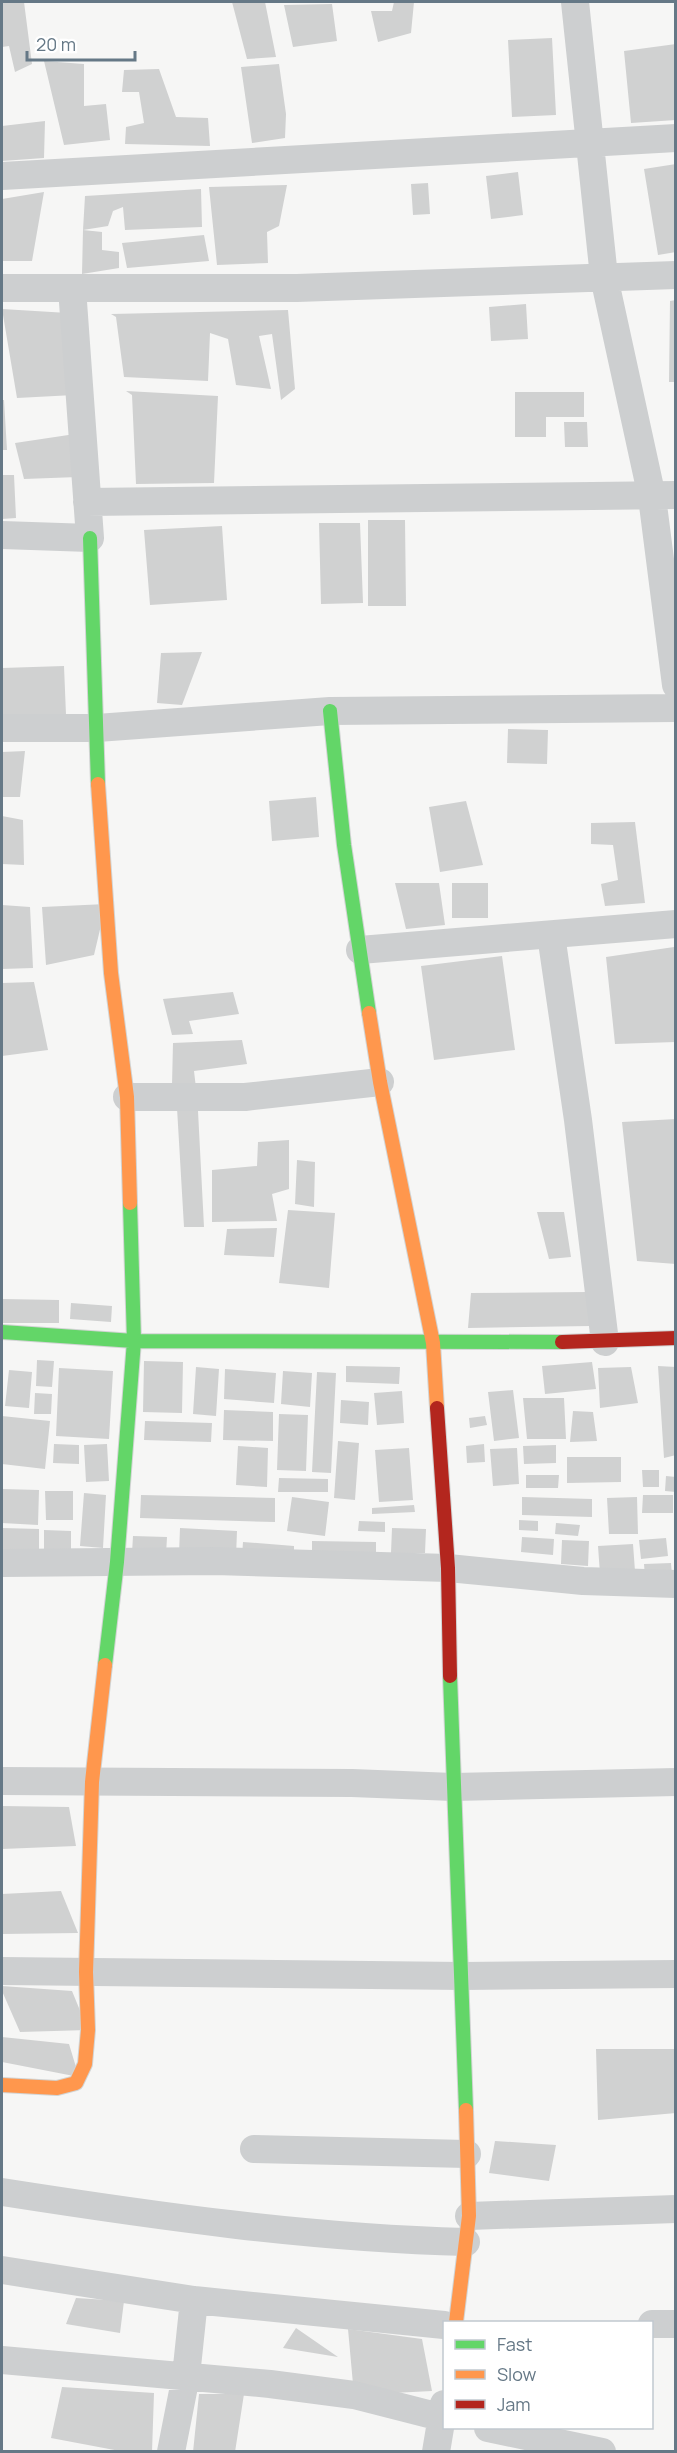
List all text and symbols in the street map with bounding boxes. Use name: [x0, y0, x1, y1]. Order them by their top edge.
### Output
scale bar: [27, 24, 135, 62]
text: 20 m: [36, 32, 76, 56]
legend: [443, 2321, 653, 2429]
text: Fast: [497, 2332, 532, 2356]
text: Slow: [497, 2362, 537, 2386]
text: Jam: [497, 2392, 531, 2416]

